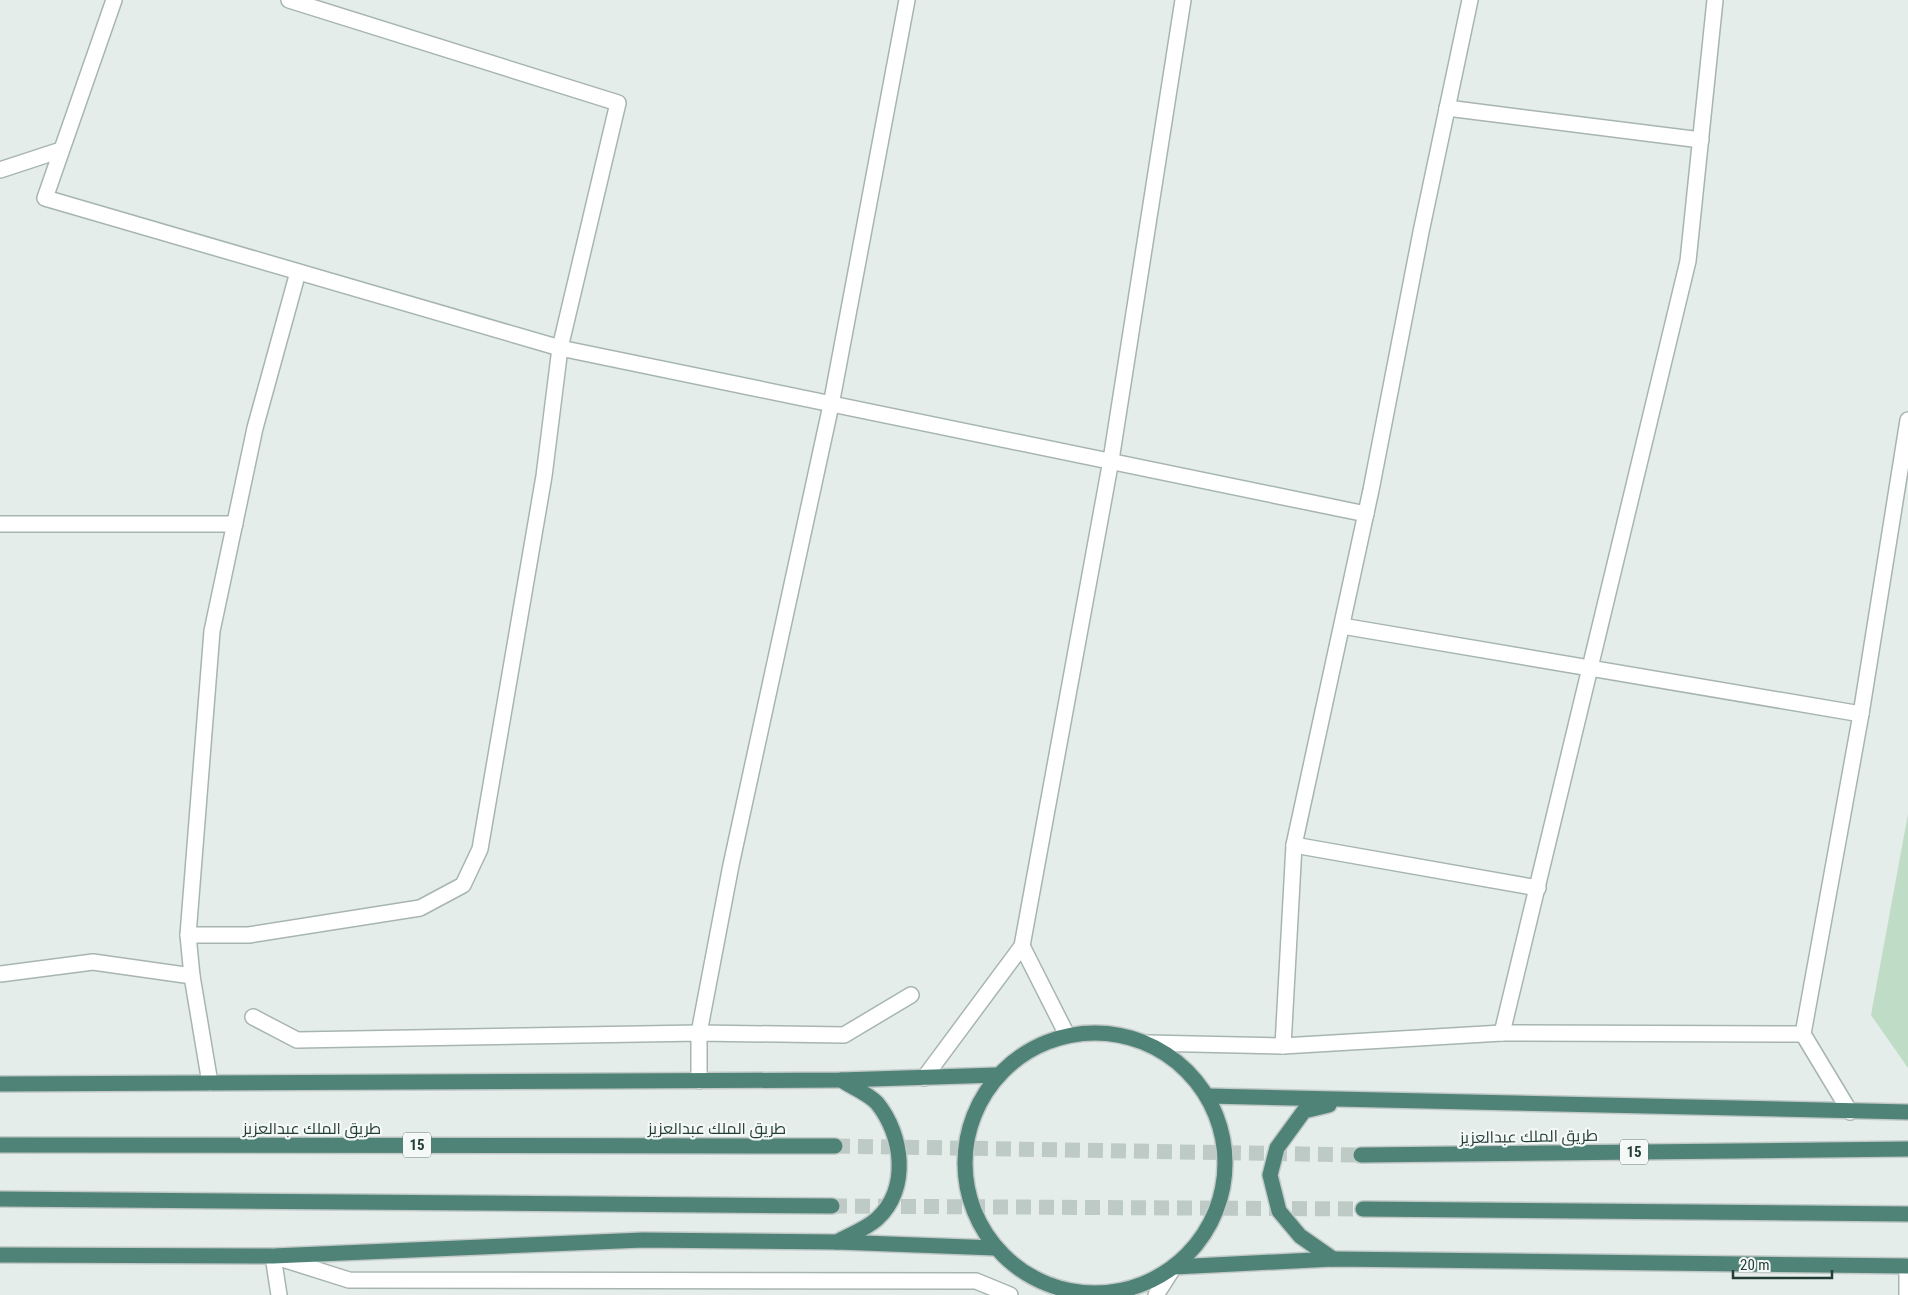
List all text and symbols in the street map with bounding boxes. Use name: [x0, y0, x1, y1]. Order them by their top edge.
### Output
street label: طريق الملك عبدالعزيز: [242, 1119, 381, 1139]
street label: طريق الملك عبدالعزيز: [647, 1119, 786, 1139]
street label: طريق الملك عبدالعزيز: [1459, 1126, 1598, 1148]
road number: 15: [403, 1132, 431, 1158]
road number: 15: [1620, 1140, 1648, 1164]
scale bar: [1733, 1248, 1832, 1280]
text: 20 m: [1740, 1256, 1770, 1274]

